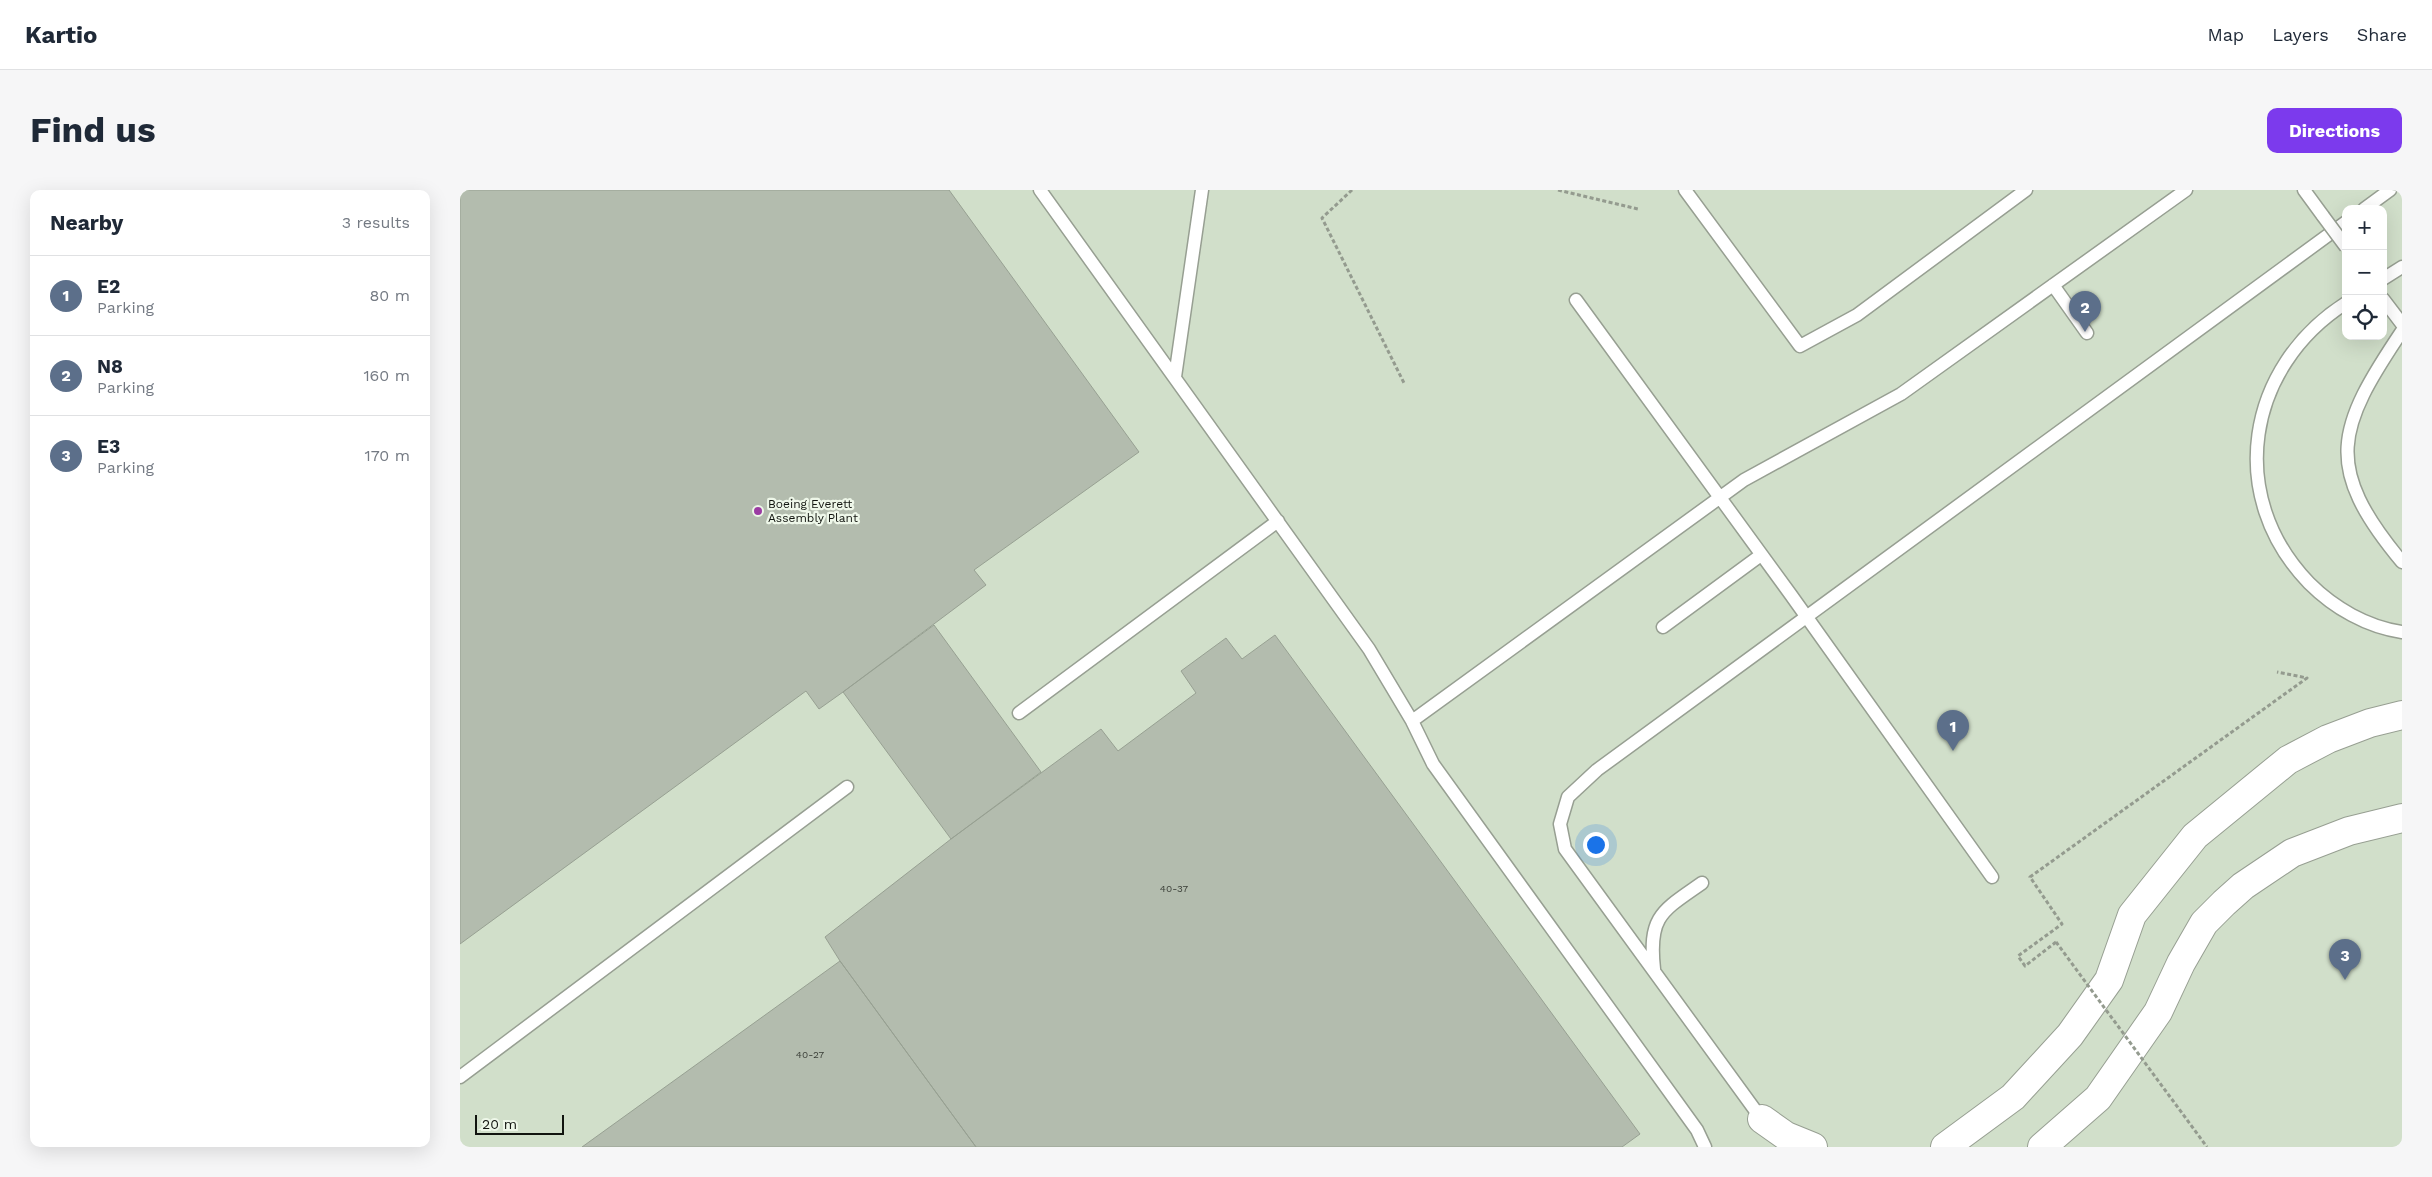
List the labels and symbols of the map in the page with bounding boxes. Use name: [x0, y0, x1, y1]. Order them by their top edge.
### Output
pin: 2: [2069, 291, 2101, 332]
place label: Boeing Everett Assembly Plant: [768, 497, 858, 525]
marker: Boeing Everett Assembly Plant: [752, 505, 764, 517]
pin: 1: [1937, 710, 1969, 751]
your location: [1583, 832, 1609, 858]
house number: 40-37: [1160, 883, 1189, 894]
pin: 3: [2329, 939, 2361, 980]
house number: 40-27: [796, 1049, 825, 1060]
scale bar: [475, 1112, 564, 1135]

